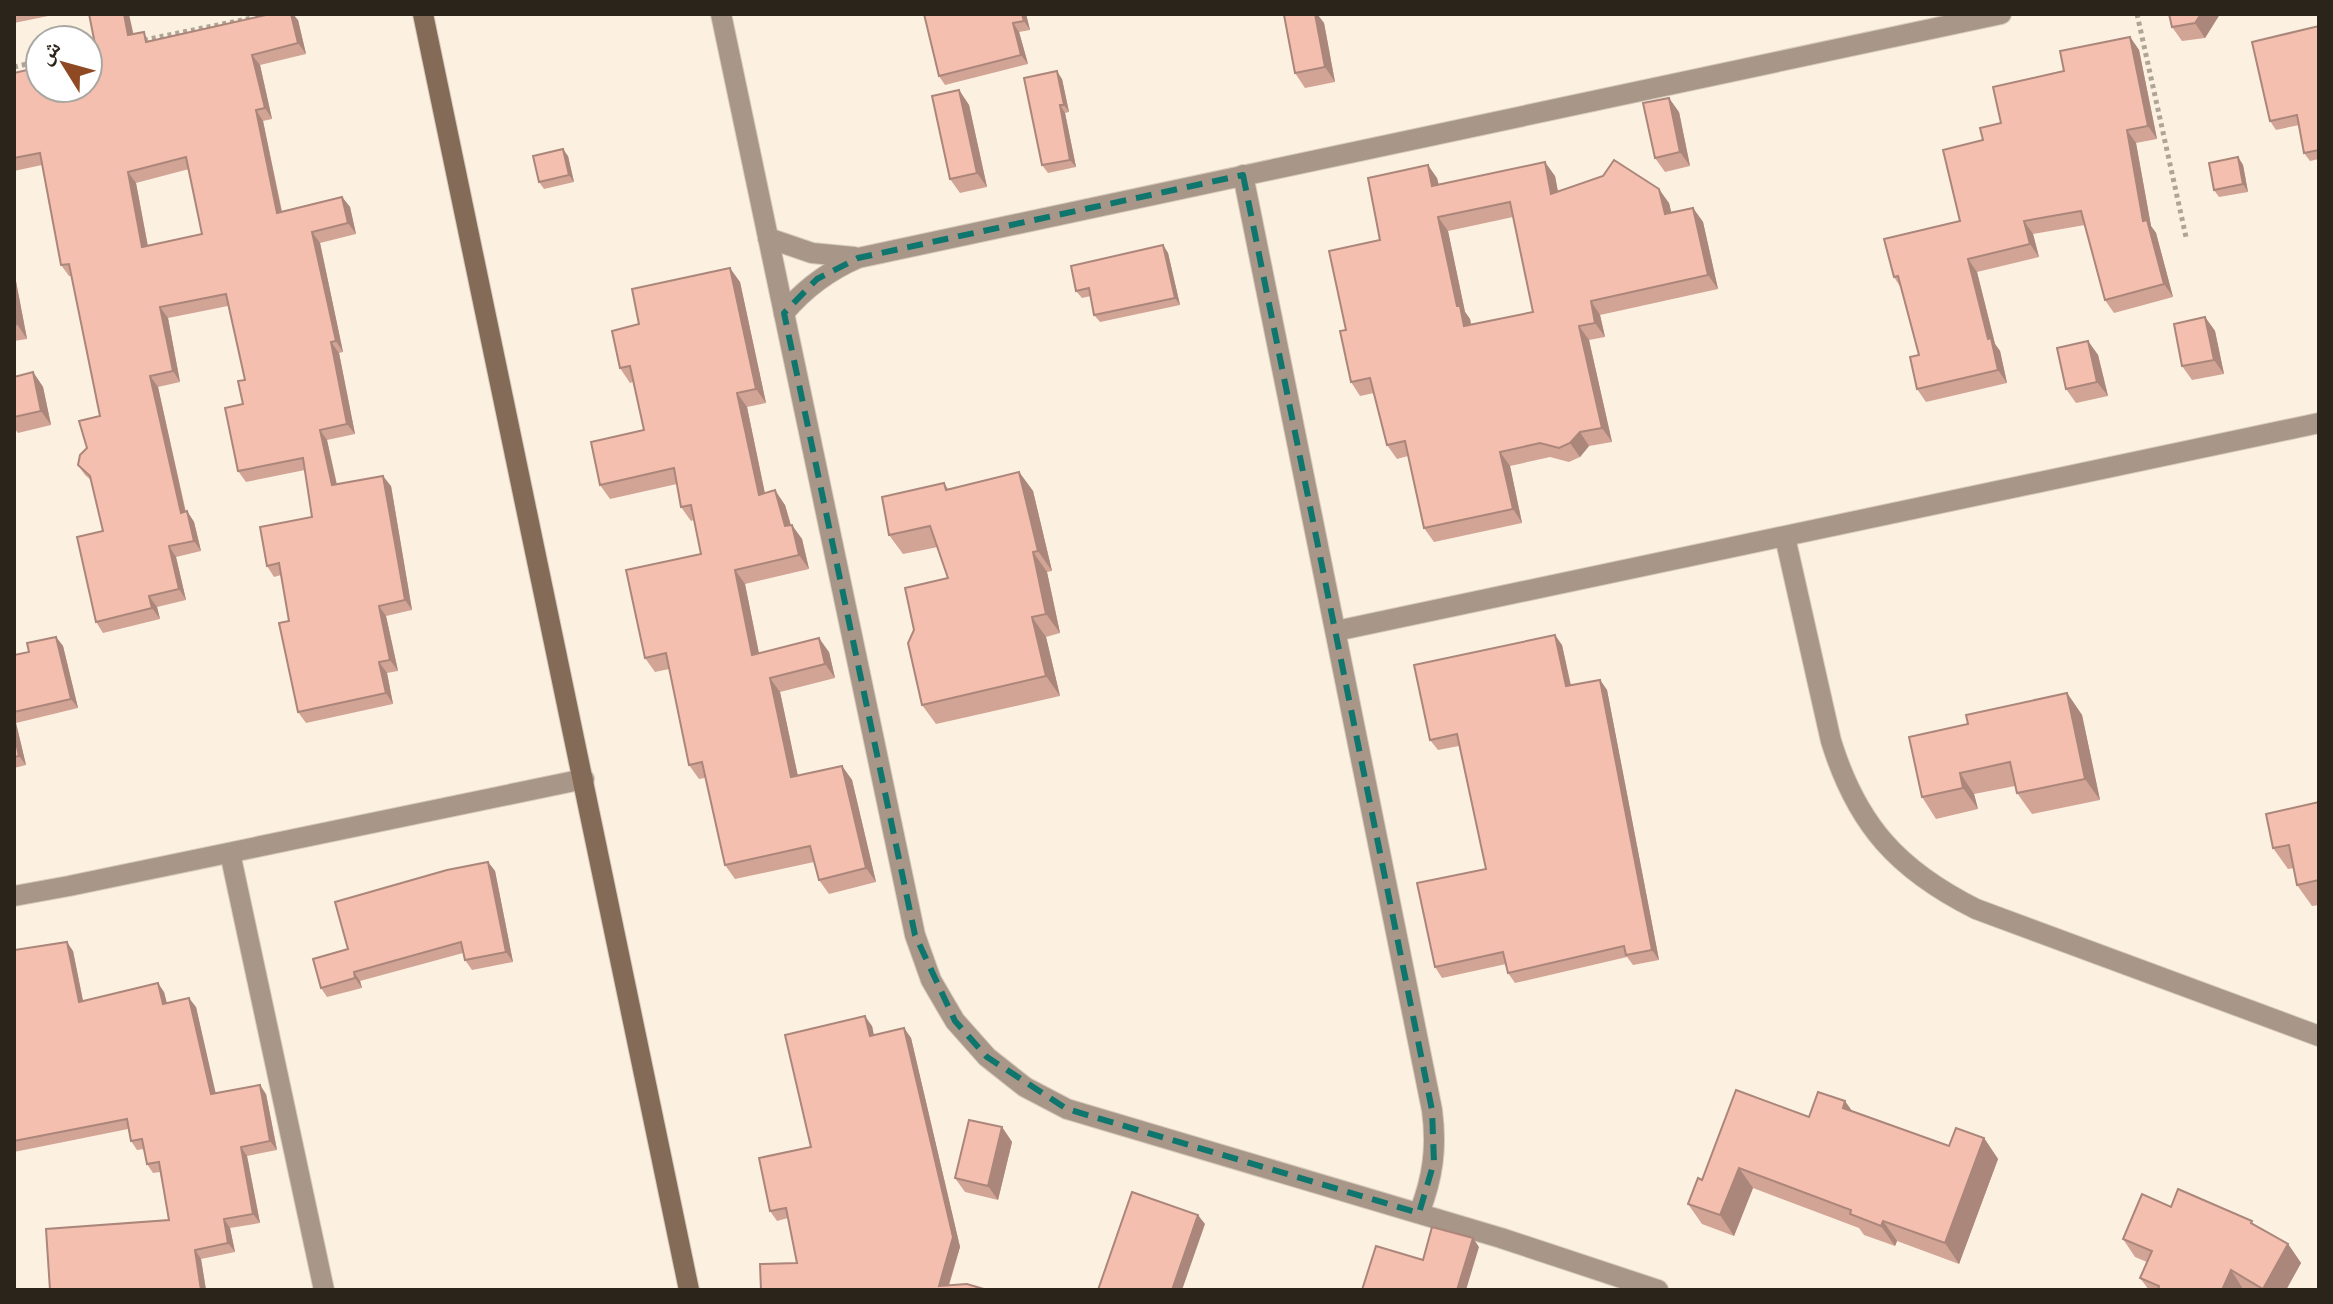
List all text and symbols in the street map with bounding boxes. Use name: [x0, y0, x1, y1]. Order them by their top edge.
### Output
north arrow: [24, 24, 104, 104]
text: ش: [29, 34, 69, 72]

